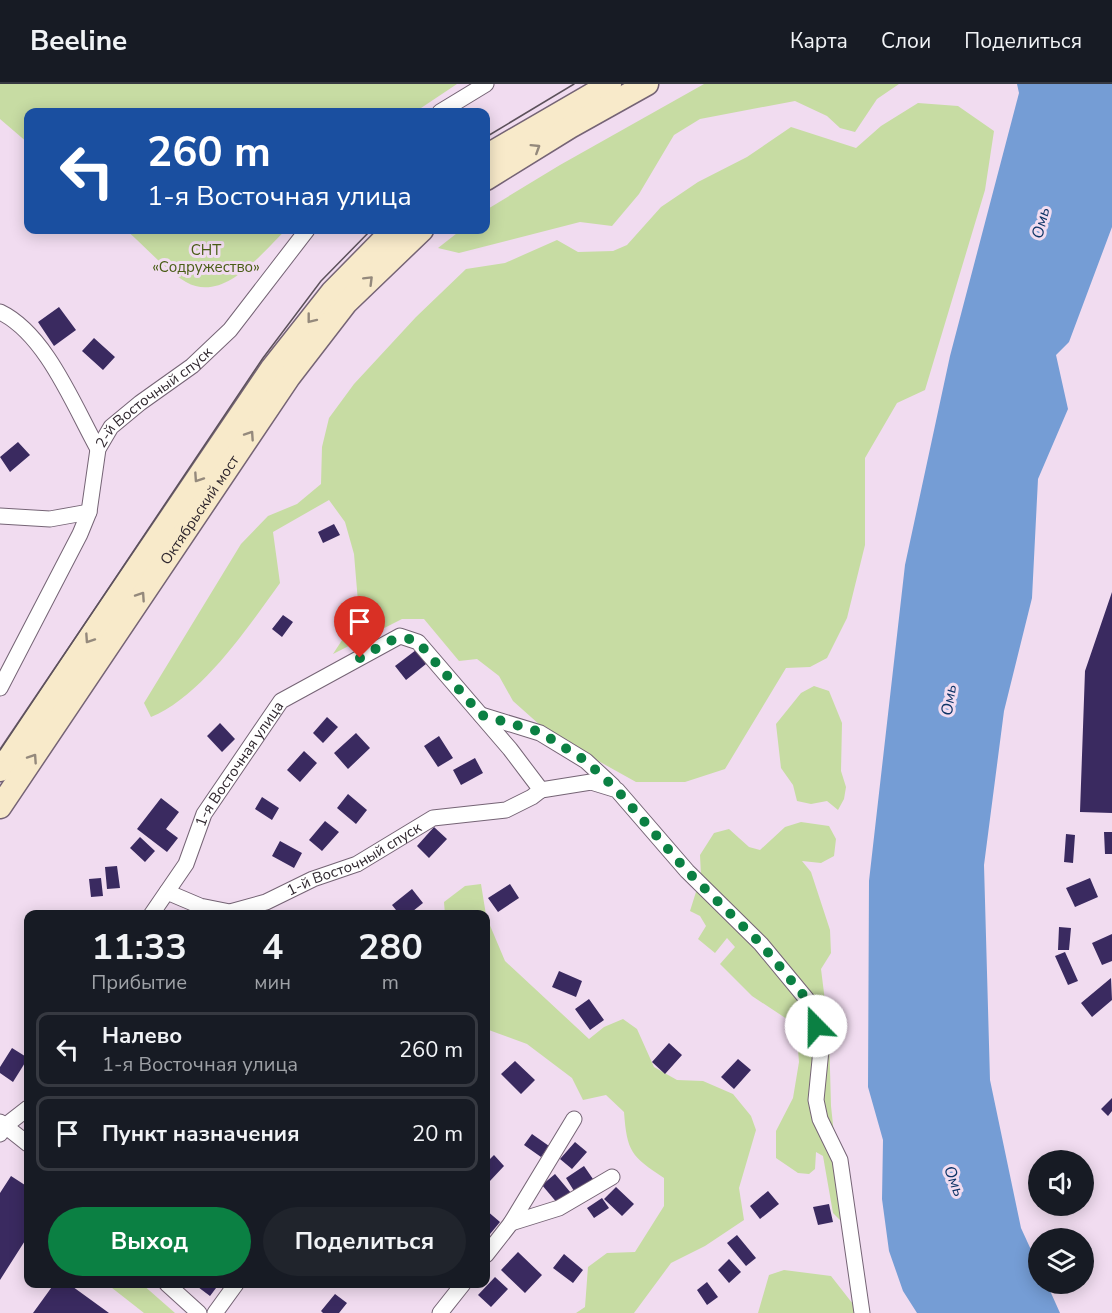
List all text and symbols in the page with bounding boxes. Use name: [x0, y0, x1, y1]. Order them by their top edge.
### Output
text: Beeline: [30, 22, 127, 60]
text: Карта: [790, 27, 848, 55]
text: Слои: [881, 27, 931, 55]
text: Поделиться: [964, 27, 1082, 55]
text: 260 m: [147, 124, 271, 181]
icon: left: [48, 132, 126, 210]
one-way arrow: [529, 144, 540, 155]
text: 1-я Восточная улица: [147, 178, 412, 215]
water label: Омь: [1027, 205, 1055, 241]
park label: СНТ «Содружество»: [152, 240, 260, 277]
one-way arrow: [361, 277, 372, 288]
one-way arrow: [307, 312, 318, 323]
street label: 2-й Восточный спуск: [91, 342, 216, 452]
one-way arrow: [243, 430, 254, 441]
street label: Октябрьский мост: [156, 451, 244, 569]
one-way arrow: [194, 471, 205, 482]
one-way arrow: [134, 592, 145, 603]
pin: [334, 596, 385, 658]
icon: arrive: [343, 605, 376, 638]
one-way arrow: [85, 633, 96, 644]
water label: Омь: [936, 683, 962, 717]
street label: 1-я Восточная улица: [190, 697, 288, 829]
one-way arrow: [26, 754, 37, 765]
street label: 1-й Восточный спуск: [283, 817, 425, 900]
text: 11:33: [91, 923, 187, 972]
text: 4: [262, 923, 283, 972]
text: 280: [358, 923, 423, 972]
text: Прибытие: [91, 969, 187, 996]
text: мин: [254, 969, 291, 996]
text: m: [382, 969, 399, 996]
position arrow: [784, 994, 848, 1058]
text: Налево: [102, 1021, 182, 1051]
icon: left: [51, 1033, 84, 1066]
text: 260 m: [399, 1035, 463, 1065]
text: 1-я Восточная улица: [102, 1051, 298, 1078]
icon: arrive: [51, 1117, 84, 1150]
text: Пункт назначения: [102, 1119, 300, 1149]
text: 20 m: [412, 1119, 463, 1149]
map controls: [1028, 1150, 1094, 1294]
button: sound: [1028, 1150, 1094, 1216]
water label: Омь: [938, 1162, 970, 1200]
button: Выход: [48, 1207, 251, 1276]
button: Поделиться: [263, 1207, 466, 1276]
button: layers: [1028, 1228, 1094, 1294]

